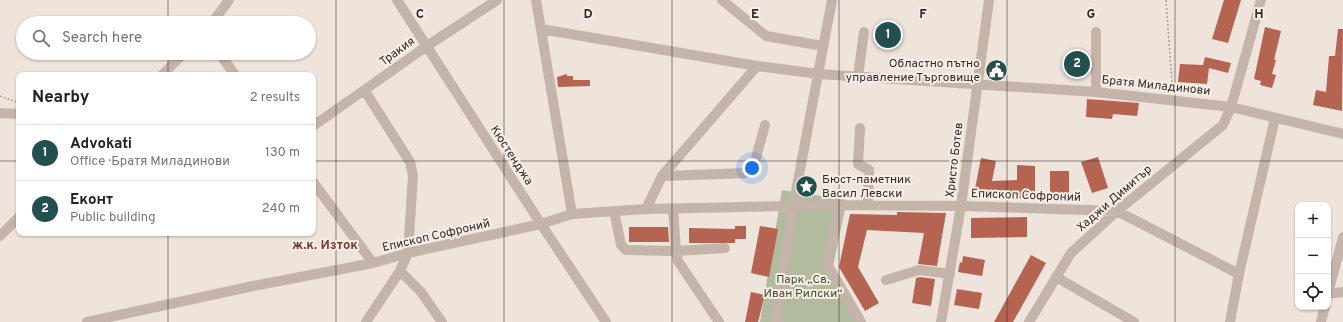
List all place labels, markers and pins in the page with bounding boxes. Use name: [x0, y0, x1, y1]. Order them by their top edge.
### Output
pin: 1: [875, 20, 901, 50]
pin: 2: [1064, 49, 1090, 79]
place label: Областно пътно управление Търговище: [846, 56, 980, 86]
public building icon: Областно пътно управление Търговище: [983, 57, 1009, 83]
place label: Бюст-паметник Васил Левски: [822, 172, 911, 202]
place icon: Бюст-паметник Васил Левски: [793, 173, 819, 199]

